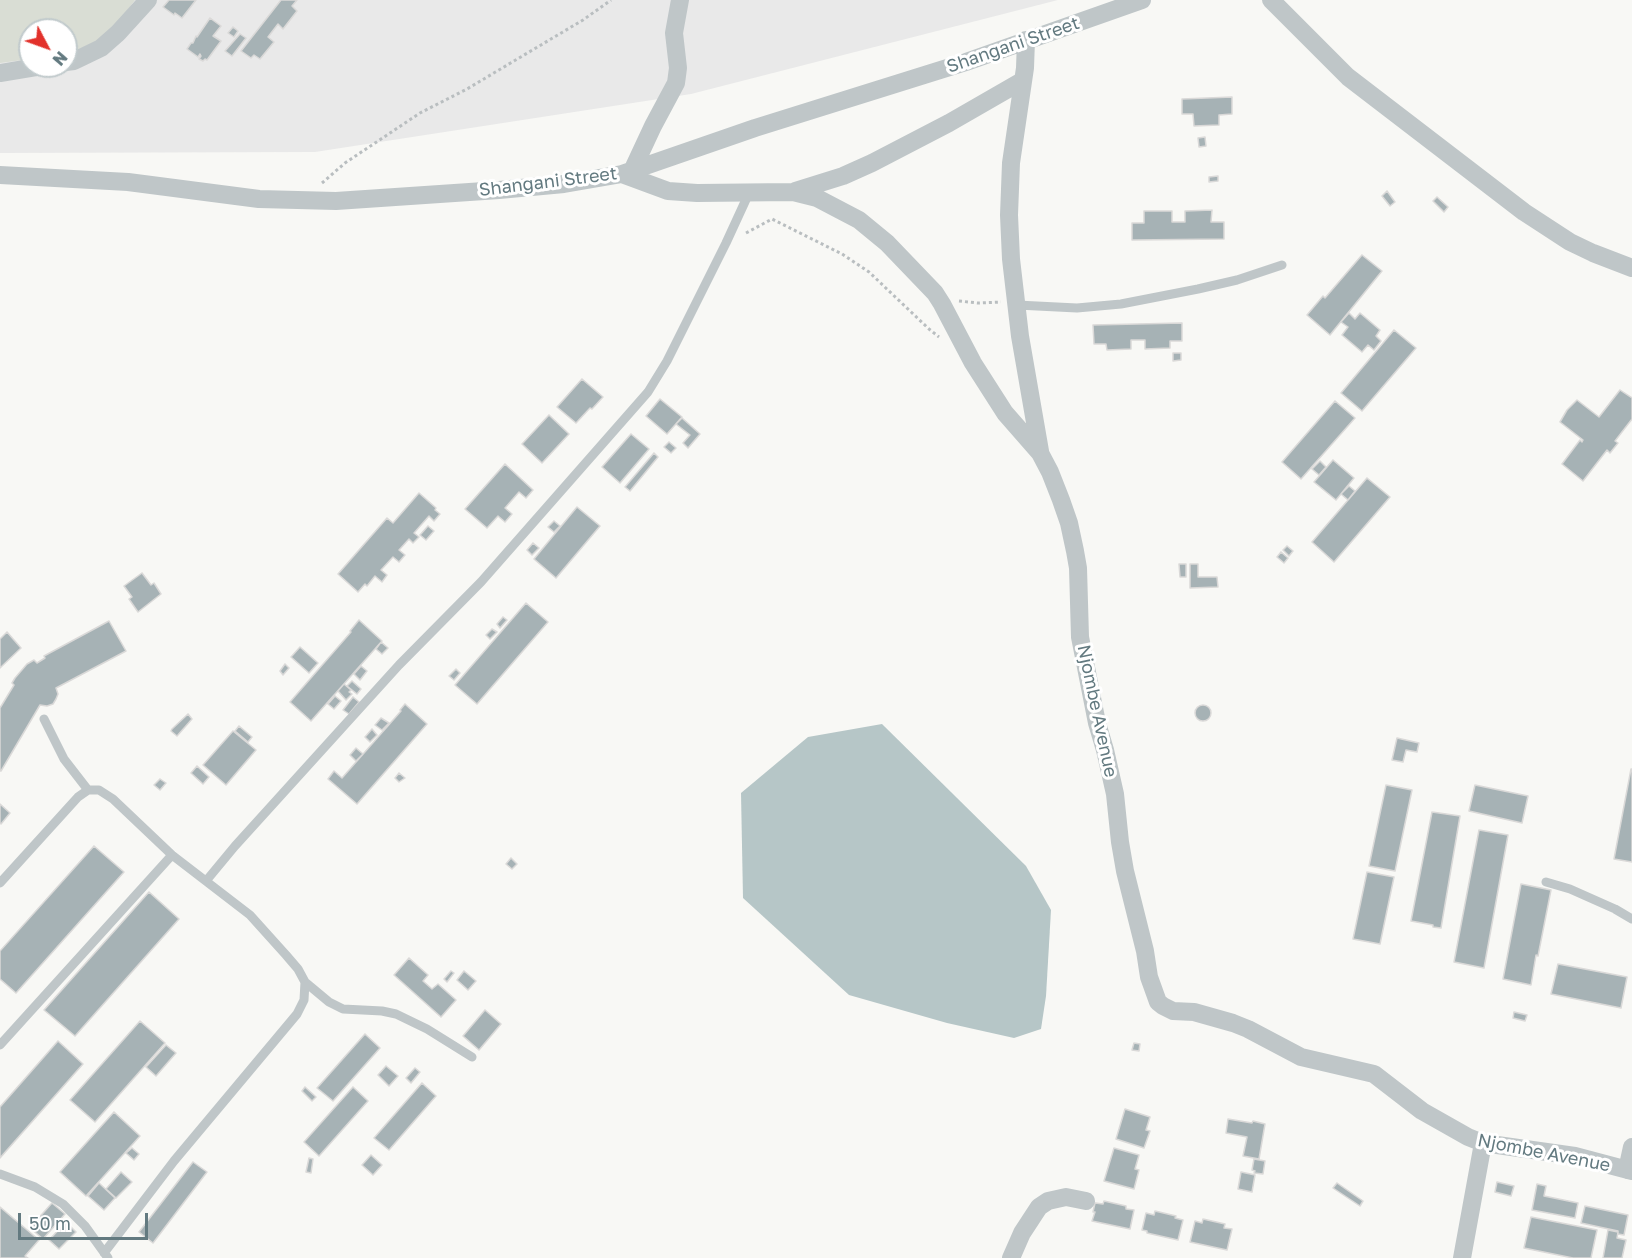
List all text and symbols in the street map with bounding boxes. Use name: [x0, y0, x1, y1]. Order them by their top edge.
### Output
street label: Shangani Street: [944, 12, 1082, 78]
north arrow: [18, 18, 78, 78]
text: N: [49, 47, 72, 70]
street label: Shangani Street: [478, 163, 618, 201]
street label: Njombe Avenue: [1072, 643, 1122, 779]
street label: Njombe Avenue: [1476, 1130, 1612, 1176]
scale bar: [21, 1201, 152, 1239]
text: 50 m: [29, 1212, 71, 1234]

